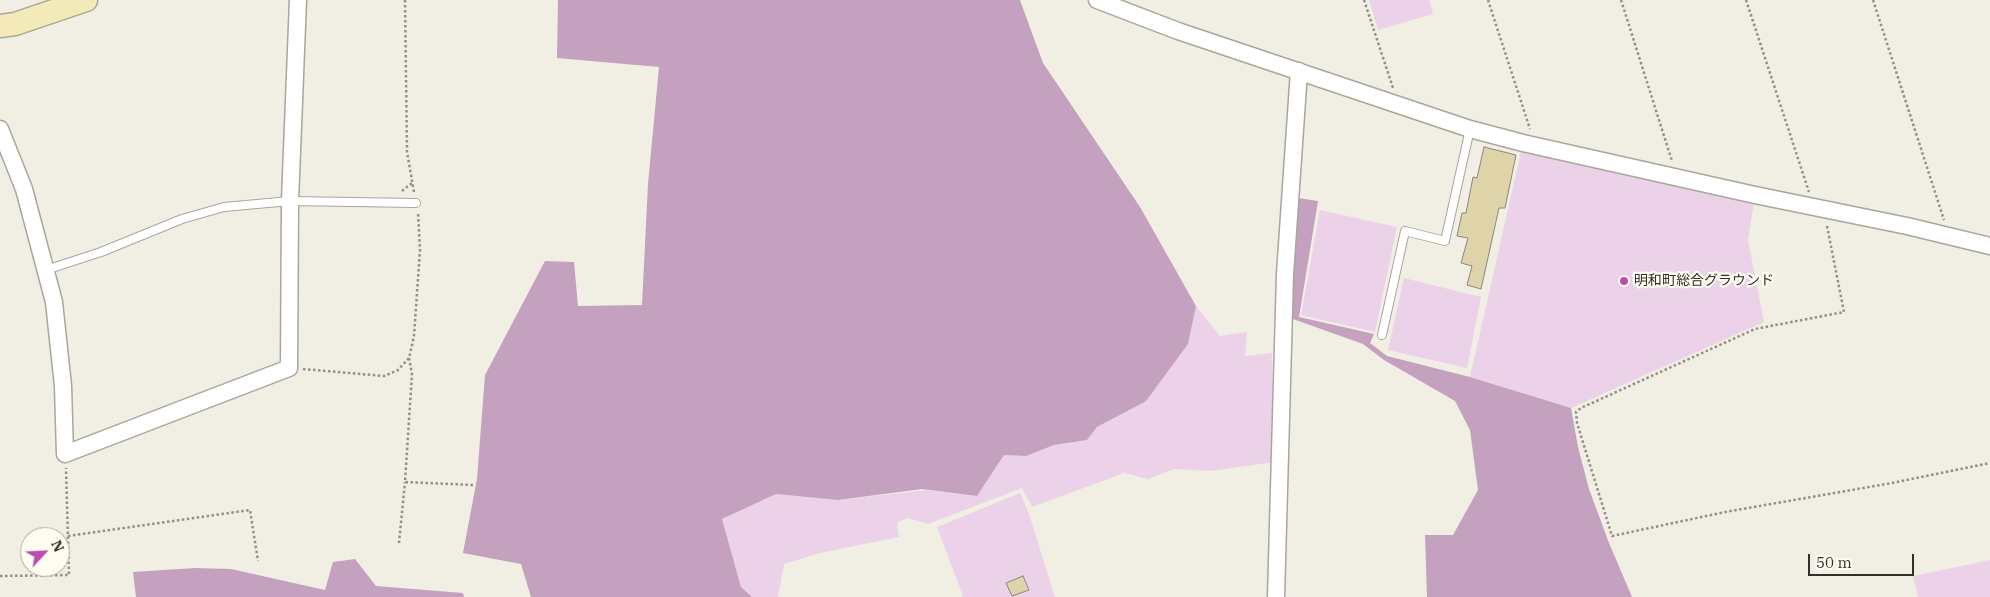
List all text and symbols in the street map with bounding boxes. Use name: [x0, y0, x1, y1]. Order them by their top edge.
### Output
place label: 明和町総合グラウンド: [1634, 273, 1774, 289]
marker: 明和町総合グラウンド: [1618, 275, 1630, 287]
north arrow: [20, 527, 70, 577]
text: N: [47, 537, 68, 555]
scale bar: [1810, 544, 1916, 576]
text: 50 m: [1816, 553, 1852, 572]

